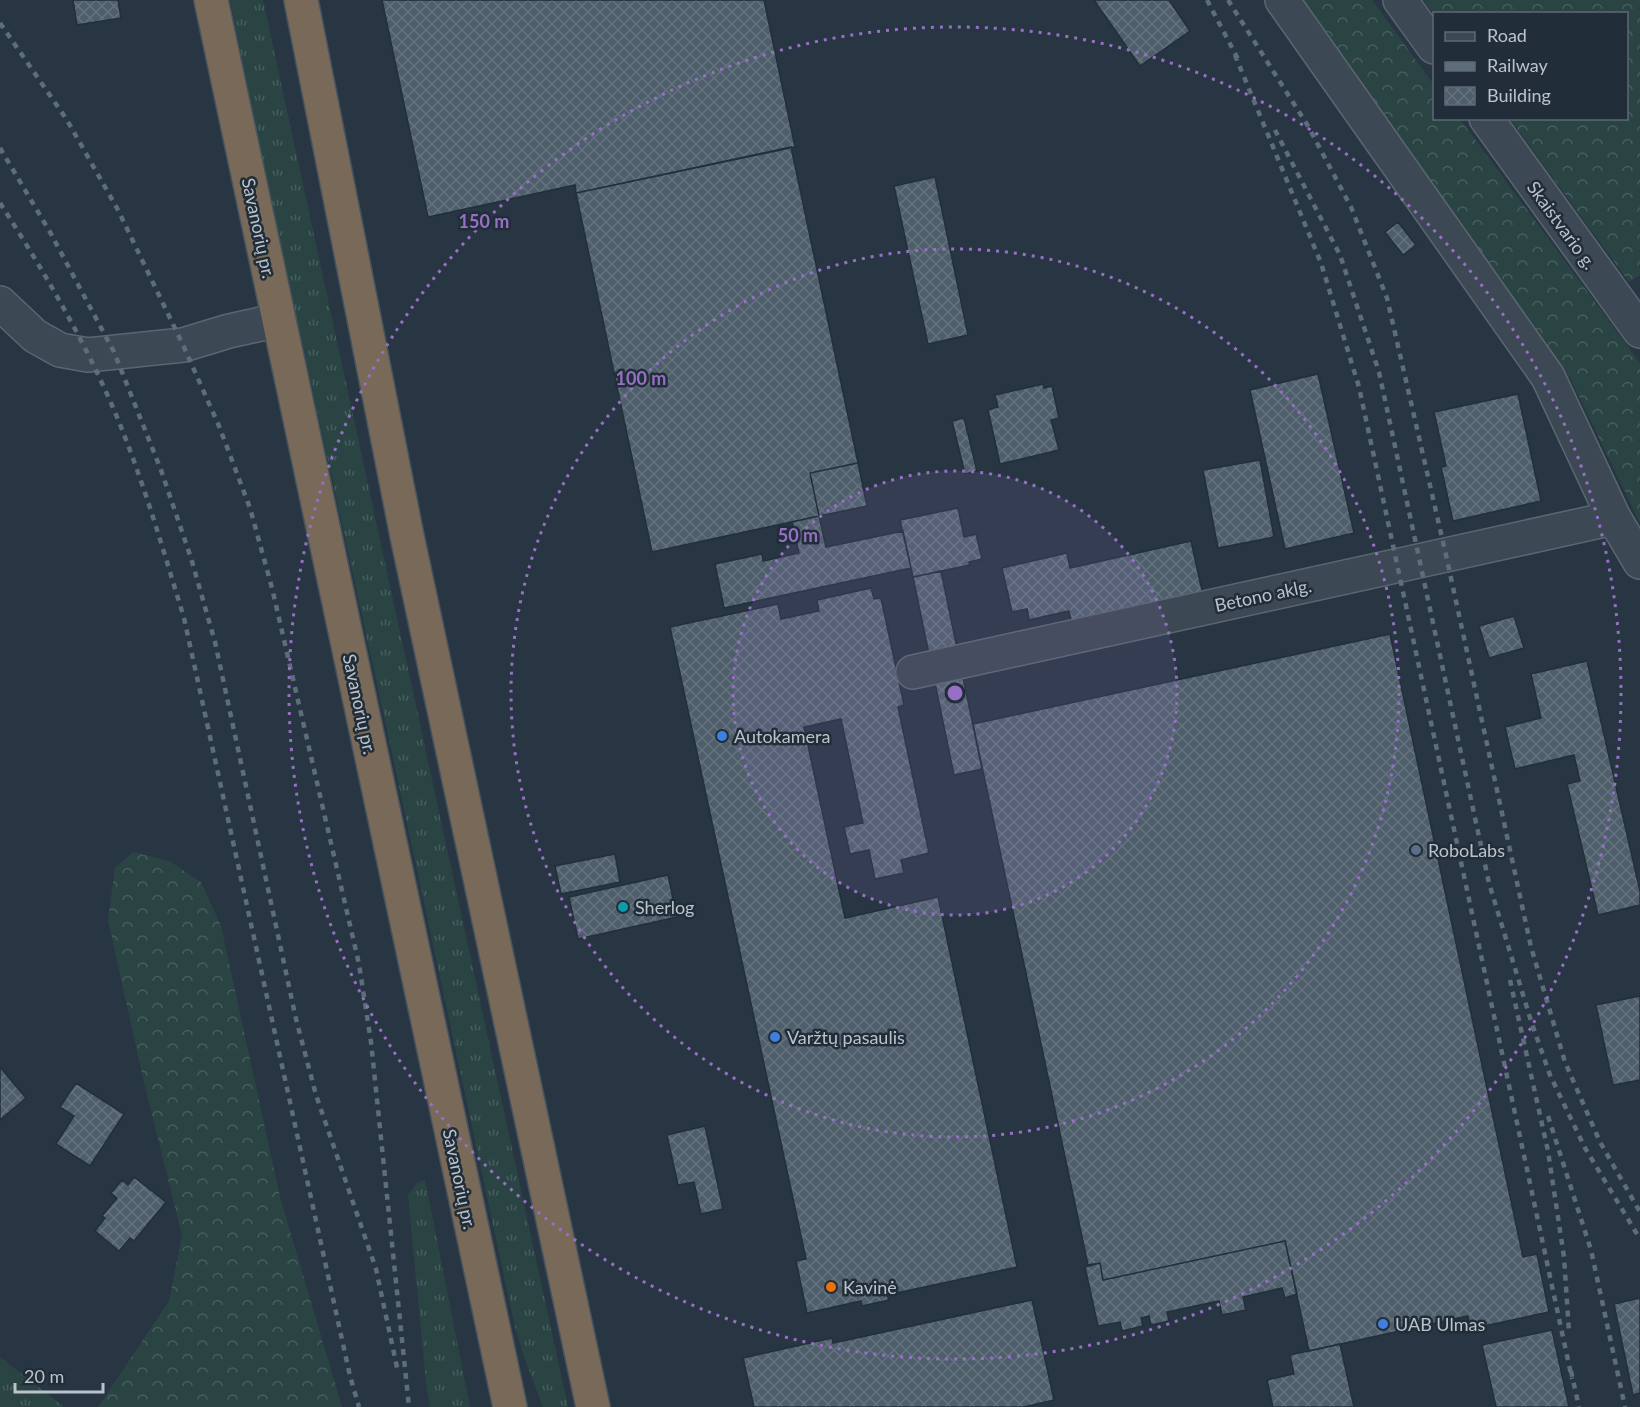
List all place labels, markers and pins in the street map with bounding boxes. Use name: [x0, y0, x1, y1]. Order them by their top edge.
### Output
centre of rings: [945, 683, 965, 703]
place label: Autokamera: [734, 725, 830, 747]
marker: Autokamera: [715, 729, 729, 743]
place label: RoboLabs: [1428, 839, 1505, 861]
marker: RoboLabs: [1409, 843, 1423, 857]
place label: Sherlog: [635, 896, 694, 918]
marker: Sherlog: [616, 900, 630, 914]
place label: Varžtų pasaulis: [787, 1026, 905, 1048]
marker: Varžtų pasaulis: [768, 1030, 782, 1044]
place label: Kavinė: [843, 1276, 897, 1298]
marker: Kavinė: [824, 1280, 838, 1294]
place label: UAB Ulmas: [1395, 1313, 1485, 1335]
marker: UAB Ulmas: [1376, 1317, 1390, 1331]

